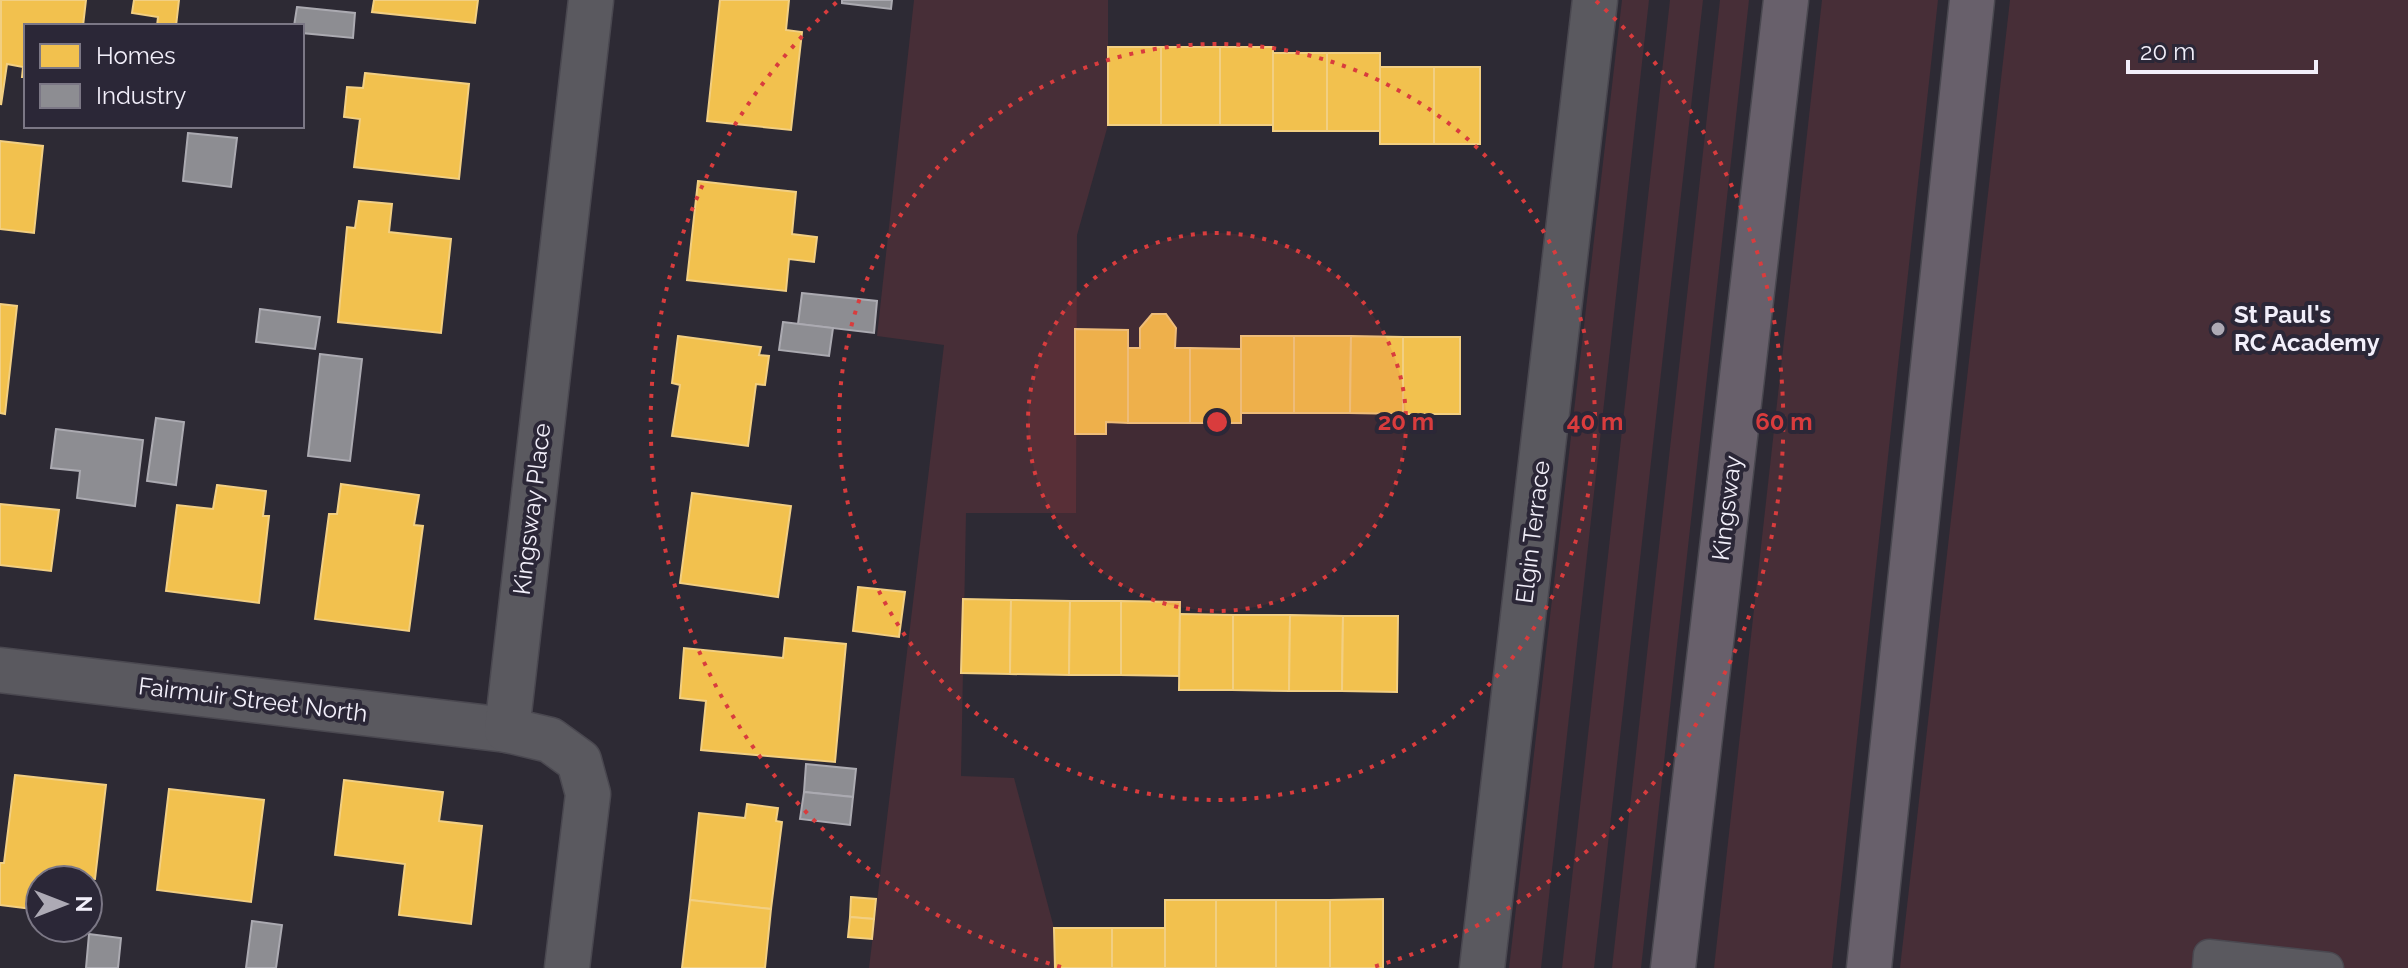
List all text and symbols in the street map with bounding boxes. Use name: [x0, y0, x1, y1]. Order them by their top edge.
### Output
legend: [24, 24, 304, 128]
scale bar: [2128, 24, 2316, 74]
text: 20 m: [2140, 37, 2195, 66]
text: Homes: [96, 41, 176, 70]
text: Industry: [96, 81, 186, 110]
place label: St Paul's RC Academy: [2234, 300, 2380, 357]
marker: St Paul's RC Academy: [2209, 320, 2227, 338]
text: 20 m: [1378, 407, 1434, 436]
text: 40 m: [1567, 407, 1623, 436]
text: 60 m: [1755, 407, 1813, 436]
centre of rings: [1203, 408, 1231, 436]
street label: Kingsway Place: [507, 421, 556, 597]
street label: Kingsway: [1706, 454, 1747, 562]
street label: Elgin Terrace: [1509, 459, 1556, 605]
street label: Fairmuir Street North: [137, 671, 369, 728]
north arrow: [24, 864, 104, 944]
text: N: [71, 896, 97, 912]

